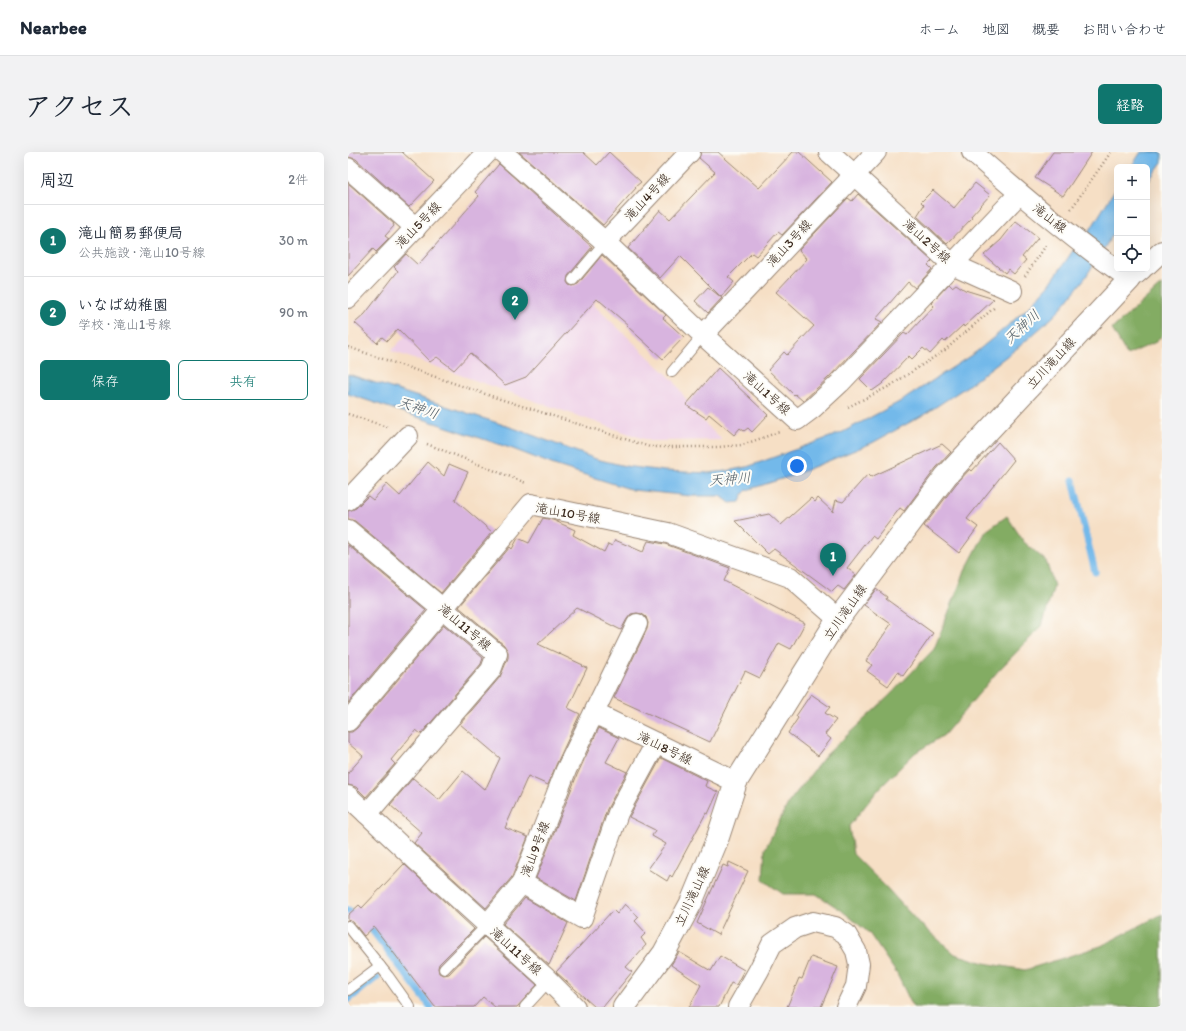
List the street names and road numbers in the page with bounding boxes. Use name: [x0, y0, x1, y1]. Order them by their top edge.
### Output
street label: 滝山4号線: [621, 169, 674, 224]
street label: 滝山5号線: [392, 198, 445, 251]
street label: 滝山線: [1030, 200, 1071, 237]
street label: 滝山3号線: [763, 216, 815, 270]
street label: 滝山2号線: [900, 216, 955, 267]
street label: 立川滝山線: [1023, 333, 1079, 392]
street label: 滝山1号線: [740, 368, 794, 419]
street label: 滝山10号線: [534, 500, 603, 526]
street label: 立川滝山線: [820, 580, 870, 643]
street label: 滝山11号線: [436, 601, 495, 654]
street label: 滝山8号線: [635, 728, 696, 768]
street label: 滝山9号線: [517, 818, 553, 879]
street label: 立川滝山線: [671, 862, 713, 929]
street label: 滝山11号線: [487, 924, 546, 979]

